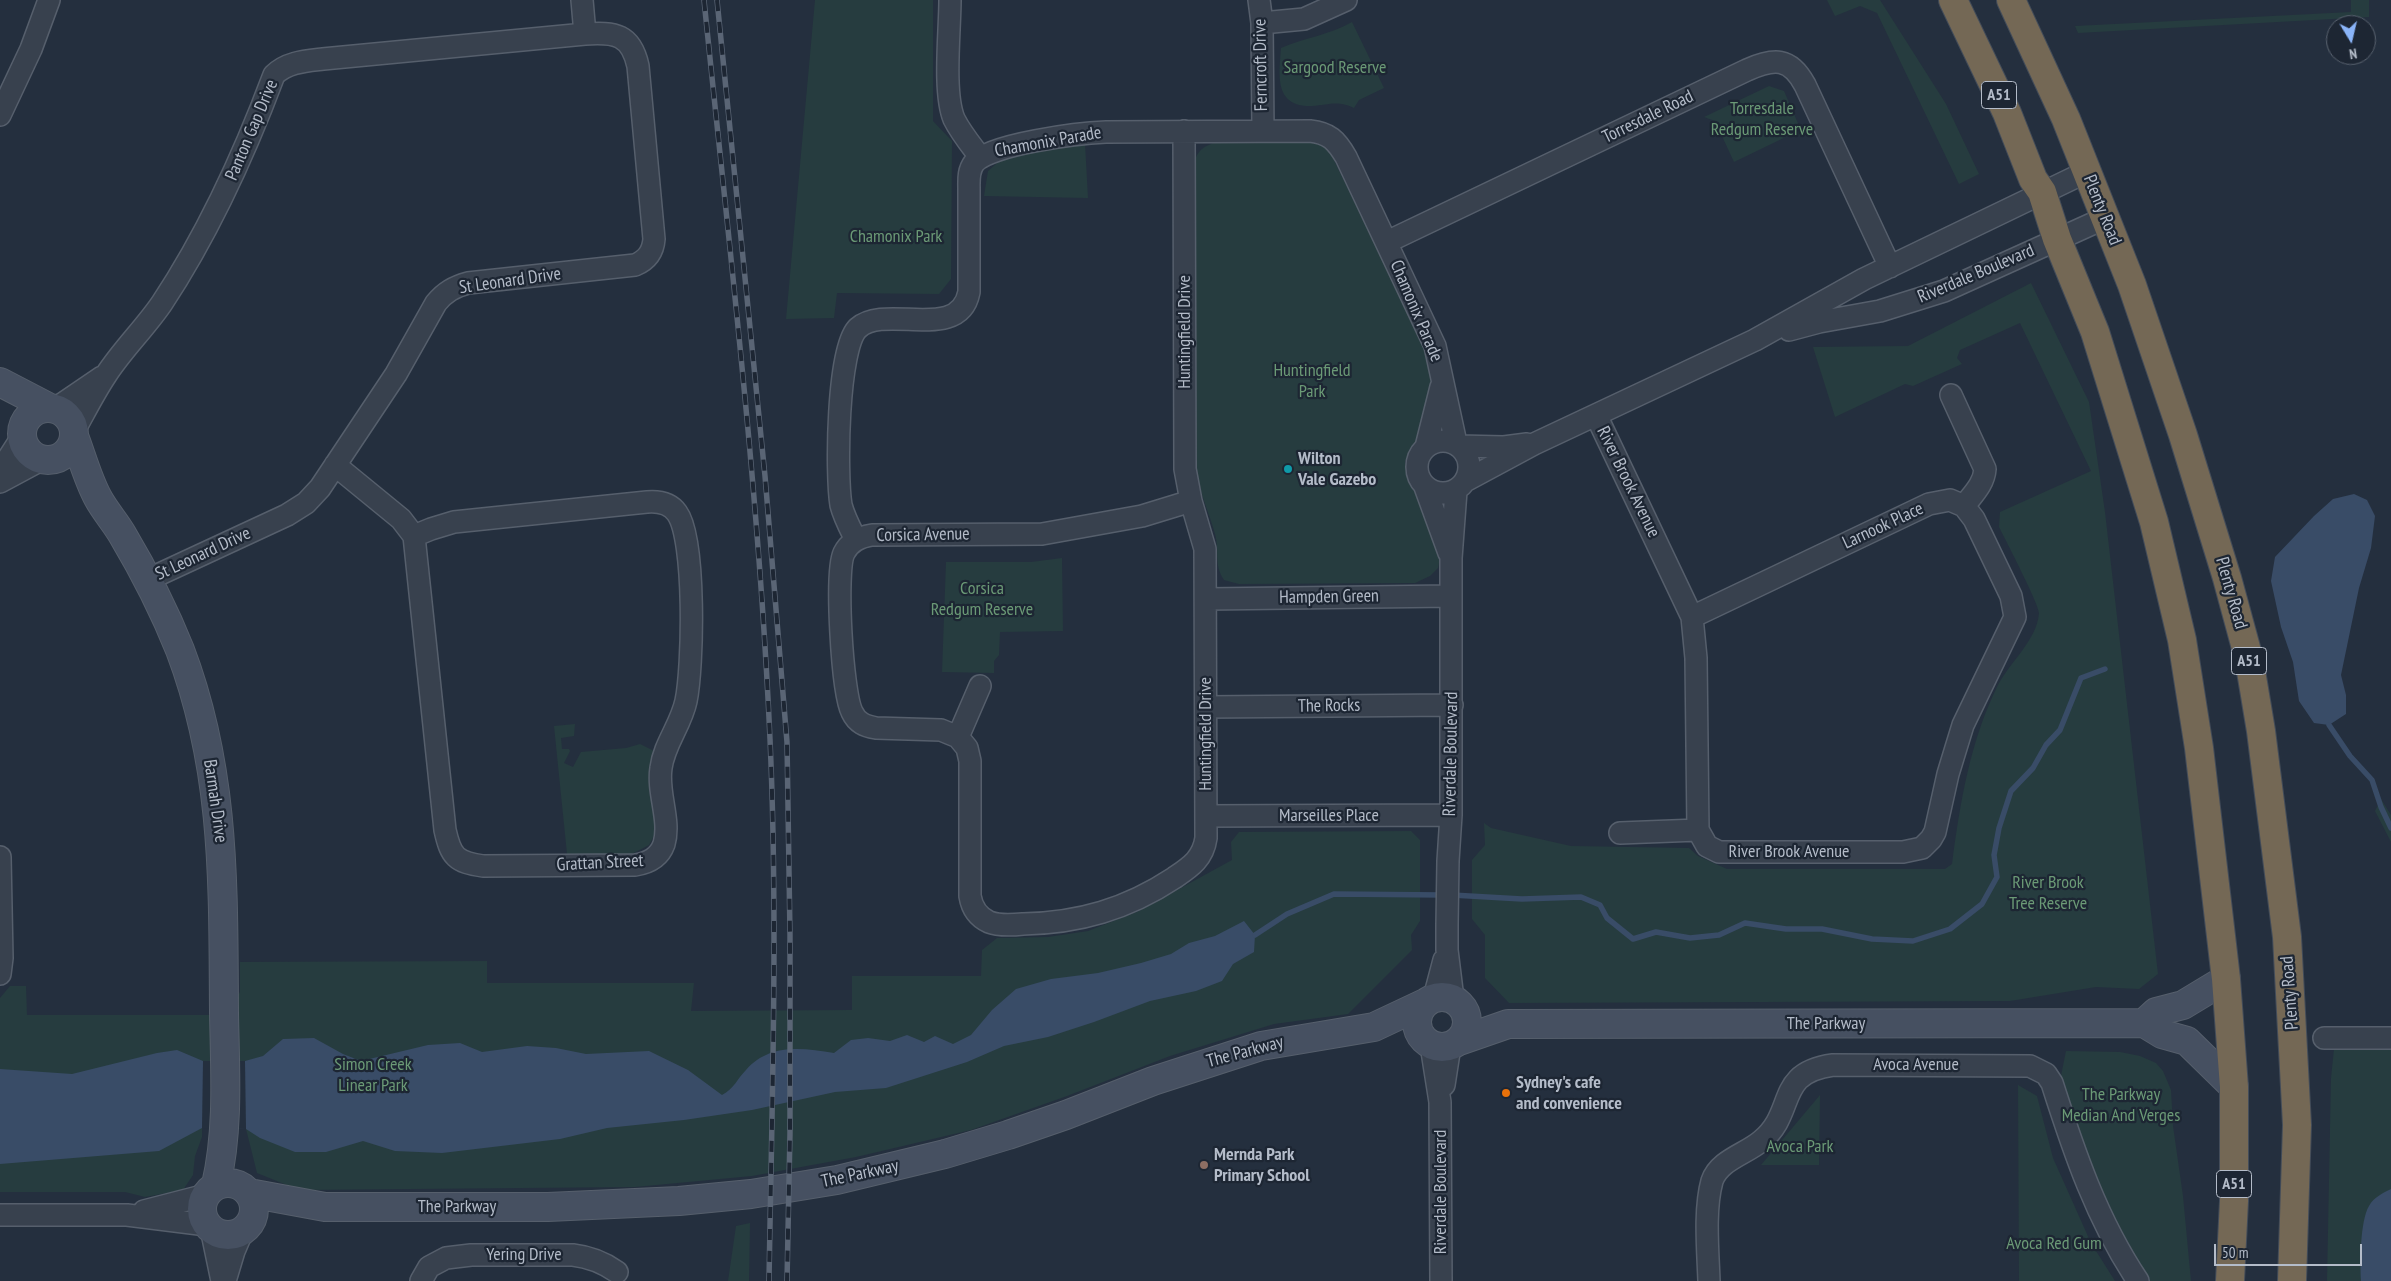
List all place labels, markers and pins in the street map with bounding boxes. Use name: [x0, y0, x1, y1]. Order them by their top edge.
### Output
place label: Wilton Vale Gazebo: [1298, 448, 1376, 490]
marker: Wilton Vale Gazebo: [1282, 463, 1294, 475]
place label: Sydney's cafe and convenience: [1516, 1072, 1622, 1114]
marker: Sydney's cafe and convenience: [1500, 1087, 1512, 1099]
place label: Mernda Park Primary School: [1214, 1144, 1310, 1186]
marker: Mernda Park Primary School: [1198, 1159, 1210, 1171]

